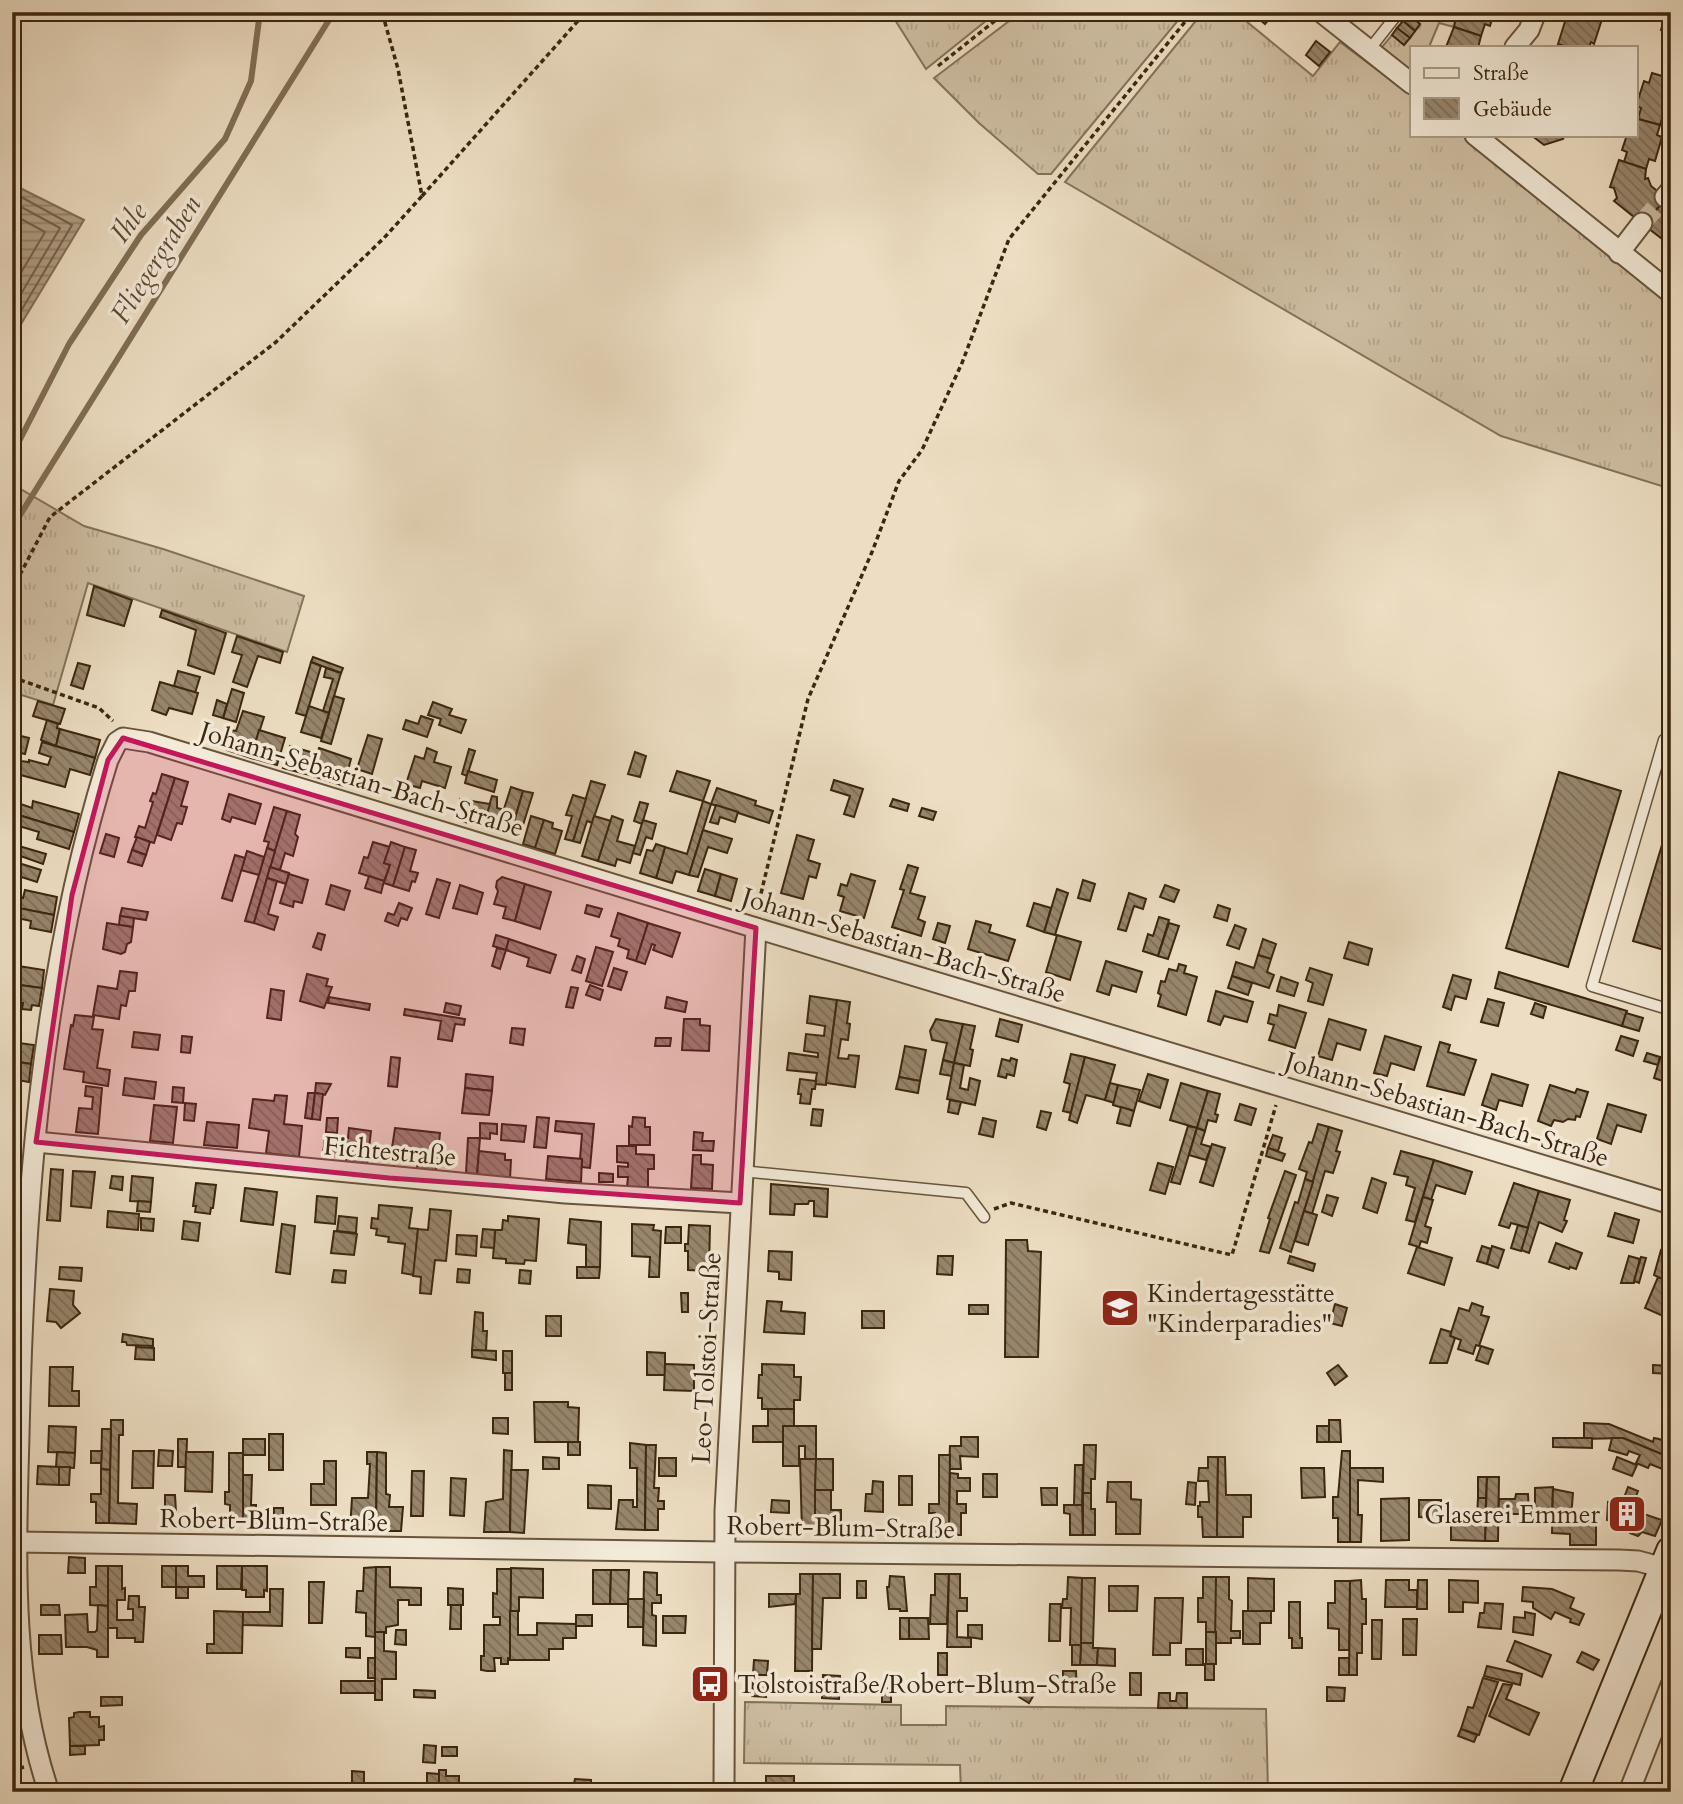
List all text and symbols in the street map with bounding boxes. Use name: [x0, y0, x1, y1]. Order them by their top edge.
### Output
legend: [1410, 46, 1638, 136]
text: Straße: [1473, 59, 1529, 88]
text: Gebäude: [1473, 95, 1552, 124]
water label: Fliegergraben: [102, 188, 210, 330]
water label: Ihle: [101, 195, 156, 250]
street label: Johann-Sebastian-Bach-Straße: [192, 712, 528, 846]
street label: Johann-Sebastian-Bach-Straße: [734, 878, 1070, 1012]
street label: Johann-Sebastian-Bach-Straße: [1277, 1042, 1613, 1176]
street label: Fichtestraße: [322, 1128, 458, 1175]
street label: Leo-Tolstoi-Straße: [683, 1251, 730, 1465]
place label: Kindertagesstätte "Kinderparadies": [1147, 1276, 1335, 1341]
school or university icon: Kindertagesstätte "Kinderparadies": [1099, 1287, 1141, 1329]
building icon: Glaserei Emmer: [1606, 1493, 1648, 1535]
place label: Glaserei Emmer: [1424, 1497, 1601, 1532]
street label: Robert-Blum-Straße: [159, 1501, 389, 1540]
street label: Robert-Blum-Straße: [726, 1508, 956, 1547]
bus stop icon: Tolstoistraße/Robert-Blum-Straße: [689, 1663, 731, 1705]
place label: Tolstoistraße/Robert-Blum-Straße: [737, 1667, 1117, 1702]

